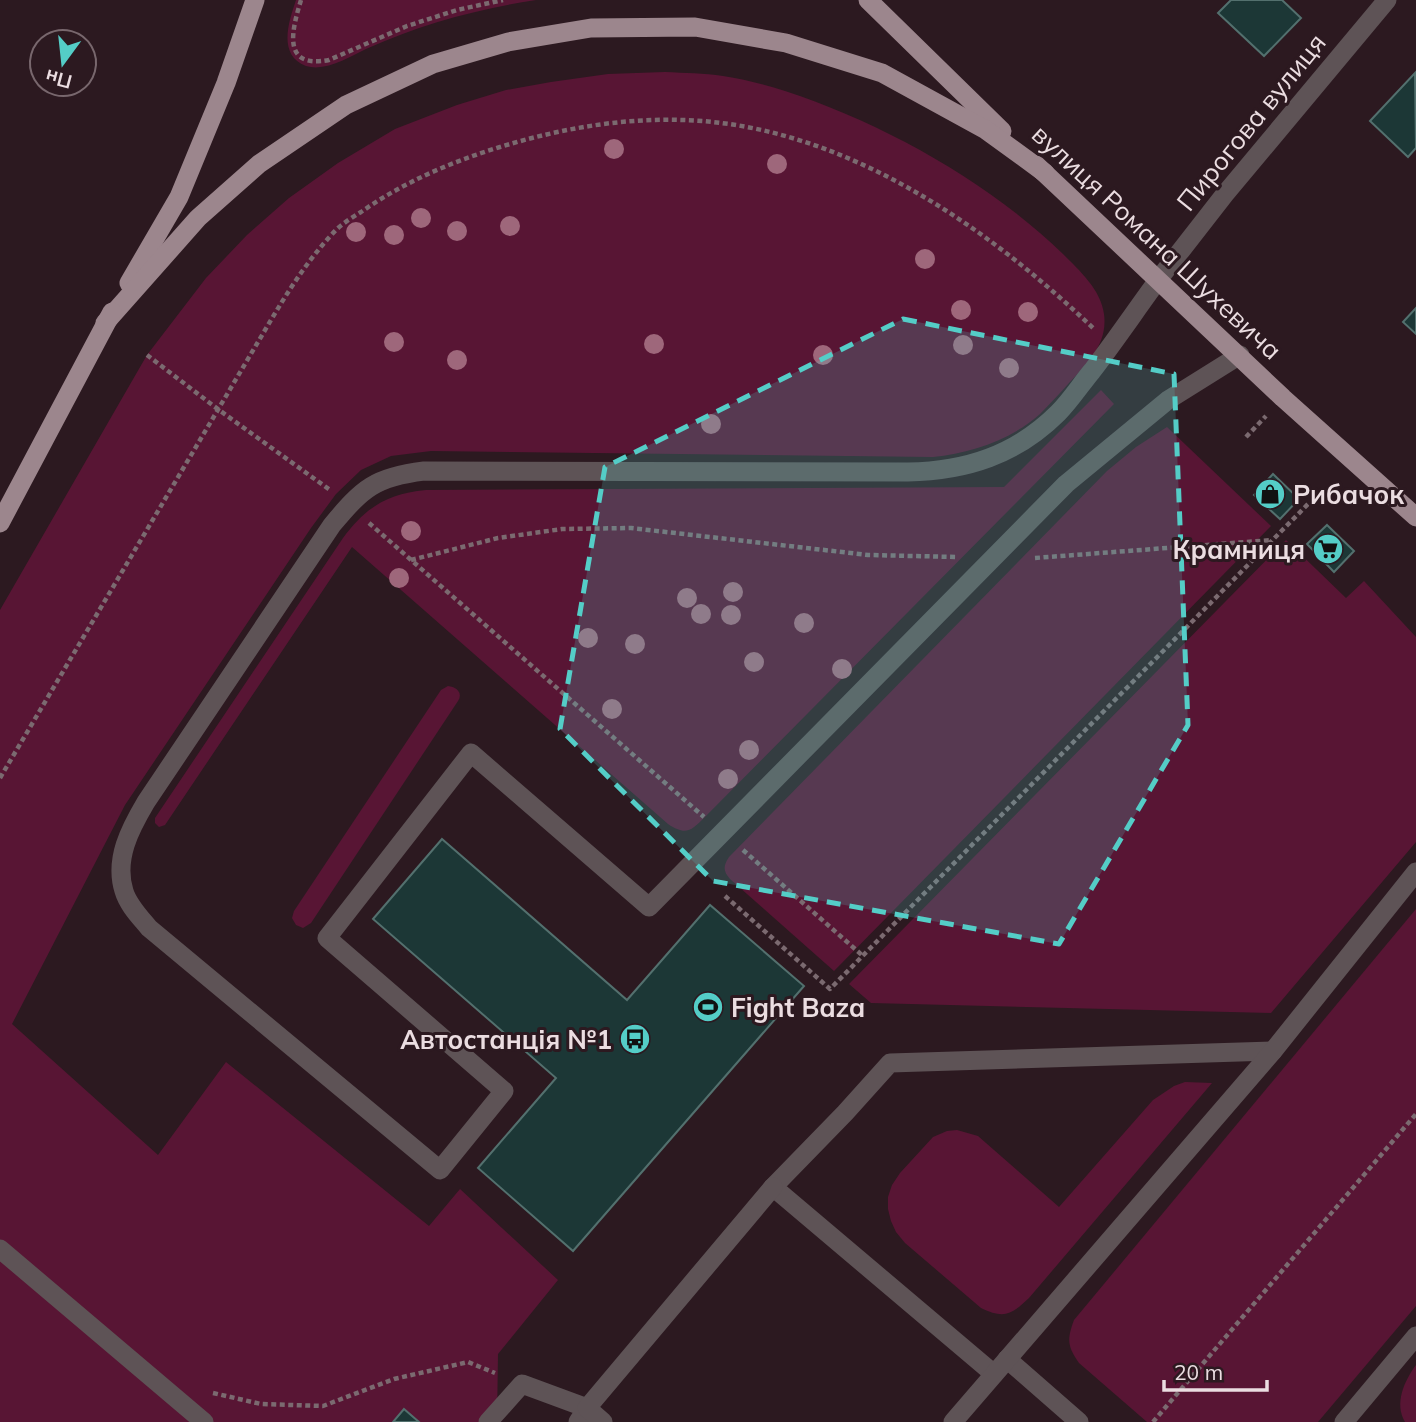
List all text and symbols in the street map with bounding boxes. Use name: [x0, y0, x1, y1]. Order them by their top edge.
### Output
street label: Пирогова вулиця: [1169, 27, 1333, 217]
north arrow: [28, 28, 98, 98]
text: Пн: [43, 64, 74, 94]
street label: вулиця Романа Шухевича: [1025, 118, 1289, 366]
shop icon: Рибачок: [1253, 477, 1287, 511]
place label: Рибачок: [1293, 478, 1404, 511]
supermarket icon: Крамниця: [1311, 532, 1345, 566]
place label: Крамниця: [1173, 533, 1305, 566]
sports icon: Fight Baza: [691, 990, 725, 1024]
place label: Fight Baza: [731, 991, 865, 1024]
bus stop icon: Автостанція №1: [618, 1022, 652, 1056]
place label: Автостанція №1: [400, 1023, 612, 1056]
scale bar: [1164, 1348, 1267, 1392]
text: 20 m: [1174, 1359, 1223, 1385]

